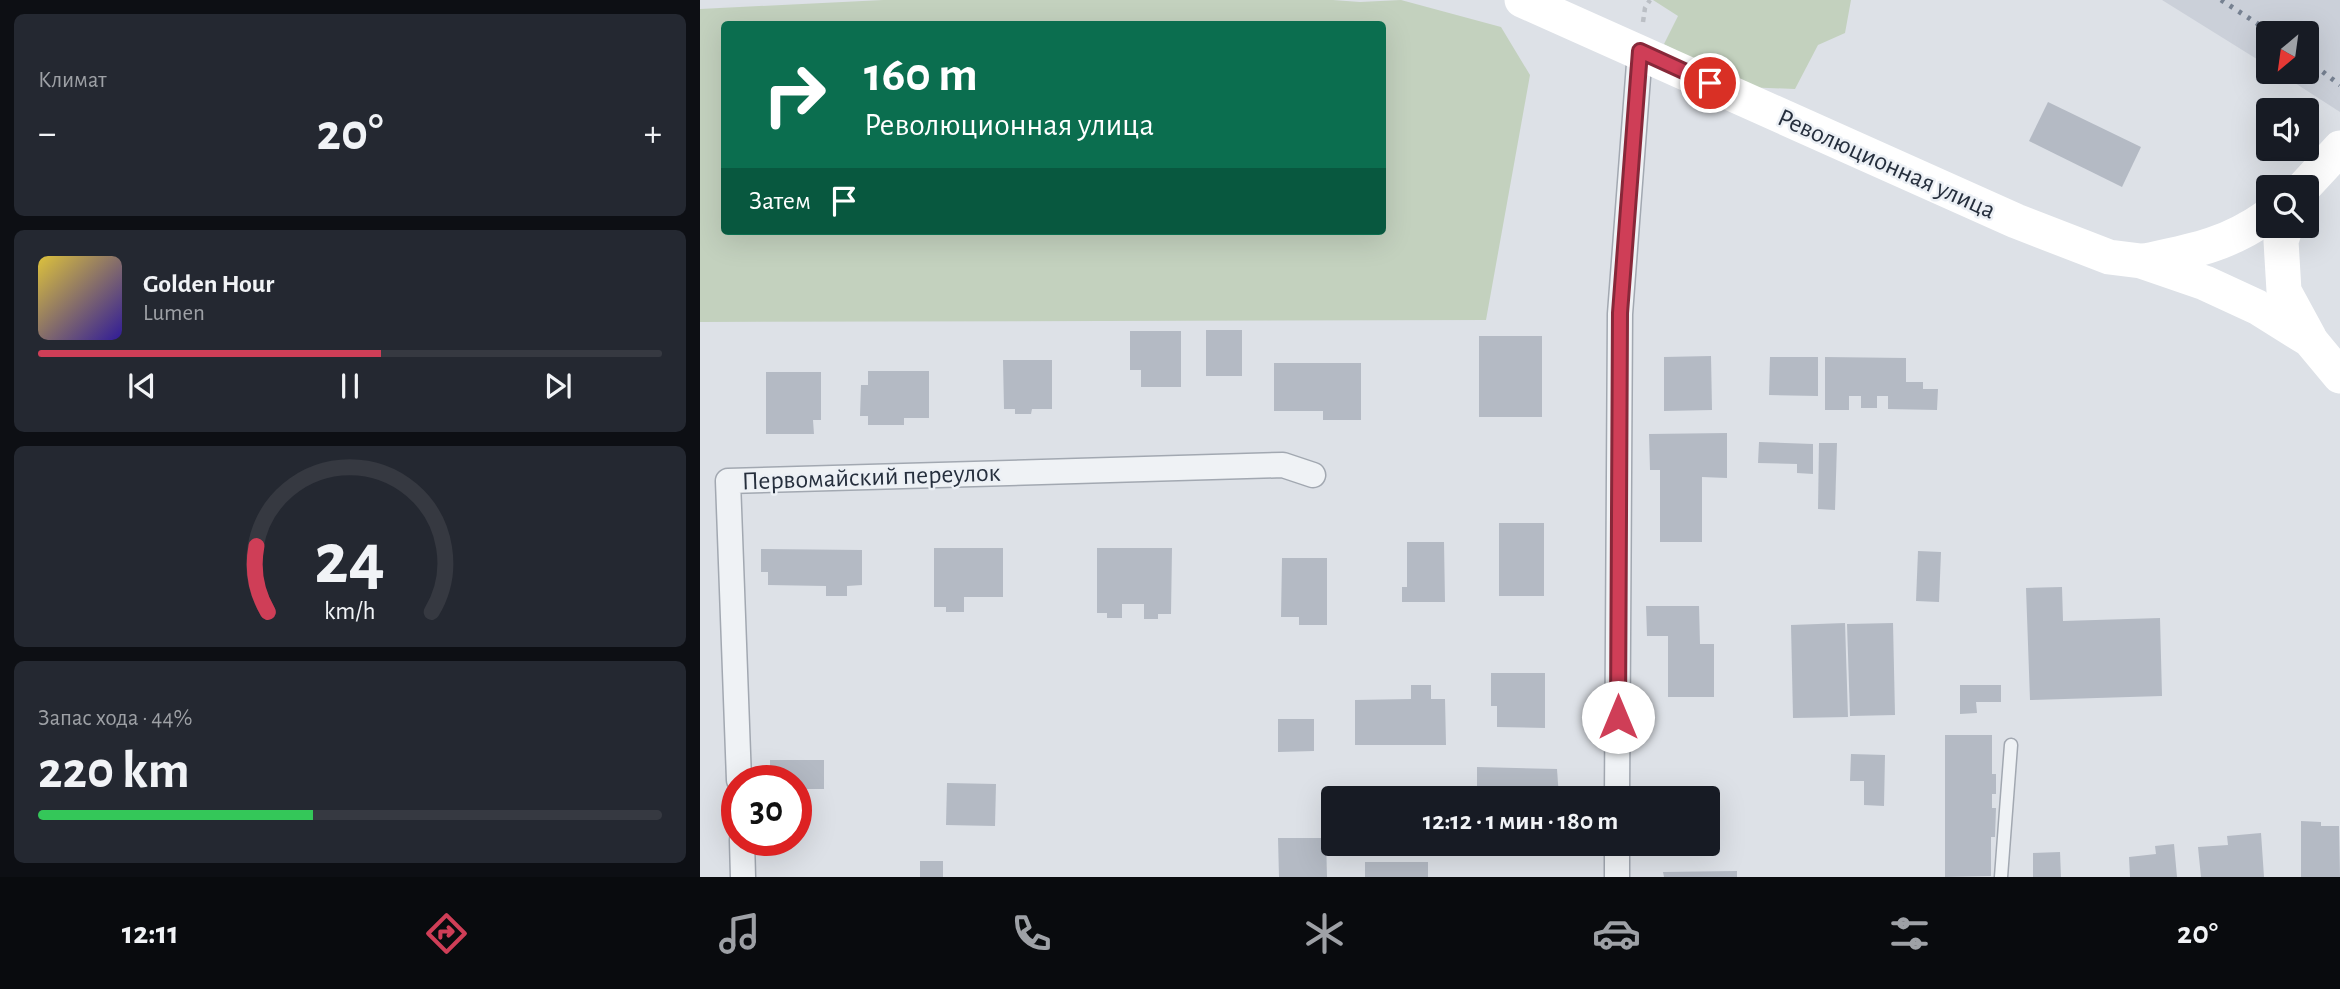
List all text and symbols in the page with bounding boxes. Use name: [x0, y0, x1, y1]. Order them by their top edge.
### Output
north arrow: [2256, 21, 2319, 84]
map controls: [2256, 21, 2319, 238]
icon: right: [749, 49, 840, 140]
text: 160 m: [864, 51, 978, 100]
pin: [1680, 53, 1740, 113]
icon: arrive: [1691, 64, 1729, 102]
text: Климат: [38, 69, 107, 92]
button: sound: [2256, 98, 2319, 161]
street label: Революционная улица: [1774, 104, 2000, 224]
text: 20°: [317, 107, 383, 159]
text: Революционная улица: [864, 109, 1154, 141]
text: −: [38, 115, 56, 153]
text: +: [644, 115, 662, 153]
button: search: [2256, 175, 2319, 238]
icon: arrive: [825, 182, 863, 220]
text: Затем: [749, 188, 811, 214]
text: Golden Hour: [143, 271, 274, 297]
text: Lumen: [143, 302, 205, 325]
icon: previous: [123, 367, 161, 405]
icon: pause: [331, 367, 369, 405]
icon: next: [539, 367, 577, 405]
street label: Первомайский переулок: [741, 459, 1001, 495]
text: 24: [315, 525, 385, 598]
text: km/h: [324, 599, 376, 624]
position arrow: [1581, 680, 1655, 754]
text: Запас хода · 44%: [38, 707, 192, 730]
text: 220 km: [38, 745, 190, 797]
speed limit sign: 30: [721, 765, 812, 856]
text: 12:12 · 1 мин · 180 m: [1423, 808, 1618, 834]
icon: directions: [422, 909, 471, 958]
icon: music: [715, 909, 764, 958]
icon: phone: [1007, 909, 1056, 958]
icon: climate: [1300, 909, 1349, 958]
icon: car: [1592, 909, 1641, 958]
icon: filters: [1885, 909, 1934, 958]
text: 12:11: [122, 917, 179, 949]
text: 20°: [2177, 917, 2218, 949]

